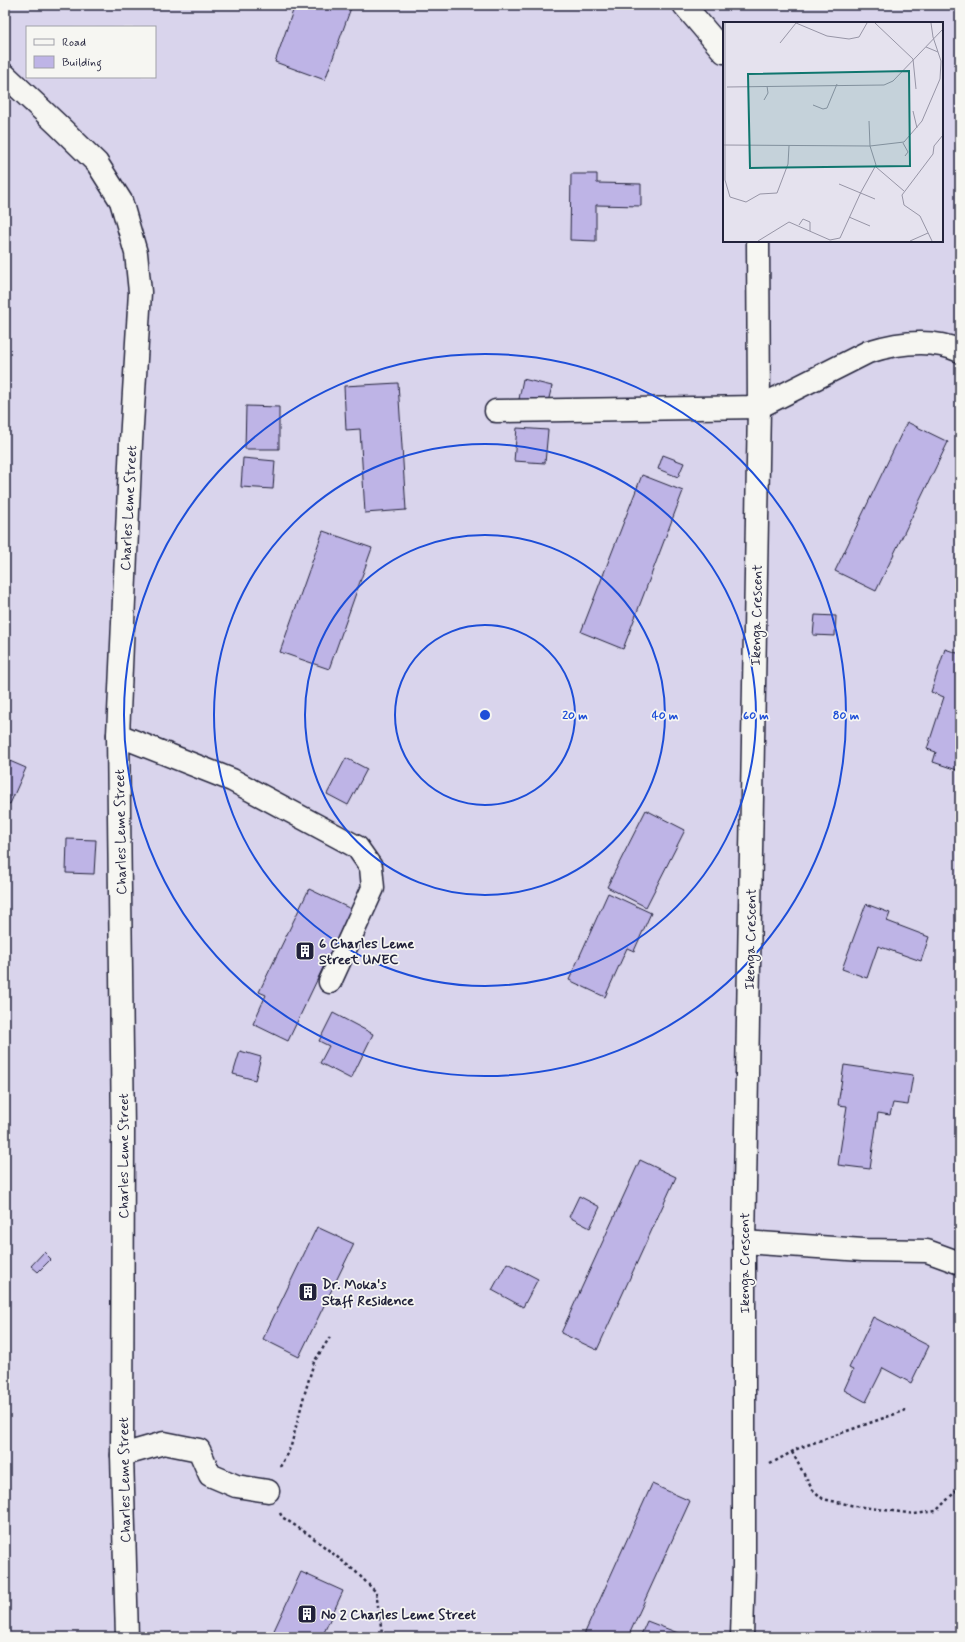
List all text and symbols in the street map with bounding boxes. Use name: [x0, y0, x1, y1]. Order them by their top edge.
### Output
inset map: [723, 22, 943, 242]
legend: [26, 26, 156, 78]
text: Road: [62, 35, 86, 51]
text: Building: [62, 55, 102, 72]
street label: Charles Leme Street: [117, 445, 141, 571]
street label: Ikenga Crescent: [747, 564, 768, 666]
centre of rings: [478, 708, 492, 722]
text: 20 m: [562, 708, 588, 724]
text: 40 m: [652, 708, 679, 724]
text: 60 m: [743, 708, 769, 724]
text: 80 m: [833, 708, 860, 724]
street label: Charles Leme Street: [111, 769, 131, 895]
street label: Ikenga Crescent: [741, 888, 762, 990]
place label: 6 Charles Leme Street UNEC: [319, 935, 414, 969]
building icon: 6 Charles Leme Street UNEC: [294, 940, 316, 962]
street label: Charles Leme Street: [115, 1093, 133, 1219]
street label: Ikenga Crescent: [736, 1212, 755, 1314]
place label: Dr. Moka's Staff Residence: [322, 1276, 414, 1310]
building icon: Dr. Moka's Staff Residence: [297, 1281, 319, 1303]
street label: Charles Leme Street: [115, 1417, 135, 1543]
building icon: No 2 Charles Leme Street: [296, 1603, 318, 1625]
place label: No 2 Charles Leme Street: [321, 1606, 477, 1624]

